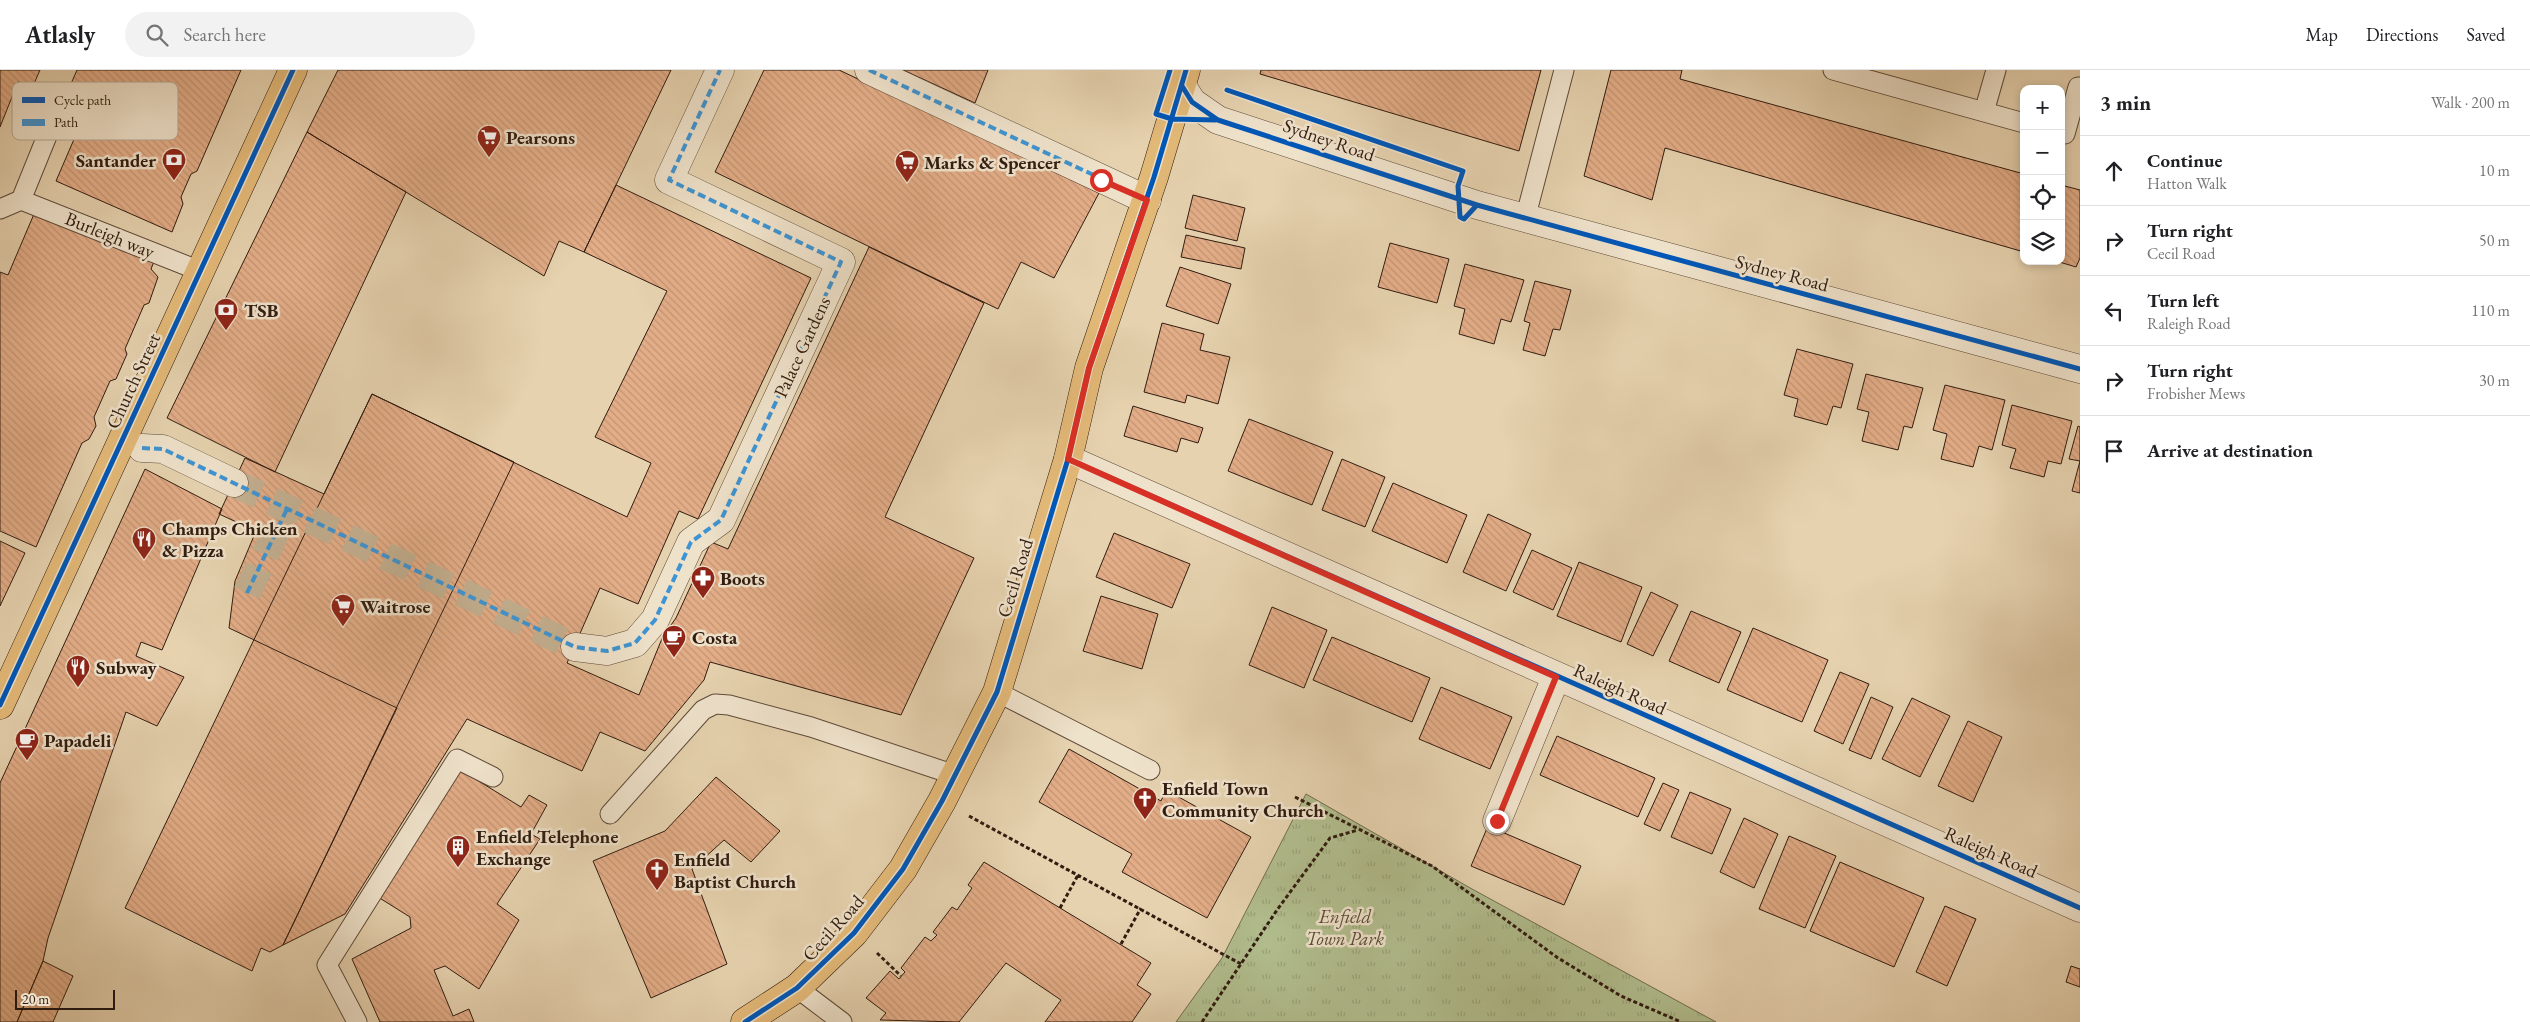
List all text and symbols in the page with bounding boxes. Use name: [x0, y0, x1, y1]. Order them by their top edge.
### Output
search box: [125, 12, 475, 57]
text: Atlasly: [25, 19, 95, 50]
icon: search: [143, 21, 171, 49]
text: Search here: [183, 22, 266, 47]
text: Map: [2306, 23, 2338, 46]
text: Directions: [2366, 23, 2438, 46]
text: Saved: [2466, 23, 2505, 46]
legend: [12, 82, 178, 140]
map controls: [2020, 85, 2065, 265]
button: +: [2020, 85, 2065, 130]
text: 3 min: [2100, 89, 2151, 116]
text: Cycle path: [54, 91, 111, 109]
text: Walk · 200 m: [2431, 92, 2510, 113]
text: Path: [54, 113, 78, 131]
street label: Sydney Road: [1280, 113, 1379, 168]
supermarket icon: Pearsons: [476, 124, 502, 158]
place label: Pearsons: [506, 125, 575, 150]
button: −: [2020, 130, 2065, 175]
bank icon: Santander: [161, 147, 187, 181]
place label: Santander: [76, 148, 156, 173]
text: Continue: [2147, 148, 2222, 173]
supermarket icon: Marks & Spencer: [894, 149, 920, 183]
place label: Marks & Spencer: [924, 150, 1061, 175]
icon: ahead: [2100, 157, 2128, 185]
text: 10 m: [2479, 160, 2510, 181]
route start: [1090, 169, 1113, 192]
text: Hatton Walk: [2147, 173, 2227, 194]
button: locate: [2020, 175, 2065, 220]
street label: Burleigh way: [62, 206, 159, 265]
text: Turn right: [2147, 218, 2233, 243]
button: layers: [2020, 220, 2065, 265]
icon: right: [2100, 227, 2128, 255]
text: 50 m: [2479, 230, 2510, 251]
text: Cecil Road: [2147, 243, 2215, 264]
street label: Sydney Road: [1733, 249, 1832, 298]
text: Turn left: [2147, 288, 2219, 313]
street label: Palace Gardens: [768, 292, 836, 402]
bank icon: TSB: [213, 297, 239, 331]
icon: left: [2100, 297, 2128, 325]
place label: TSB: [244, 298, 279, 323]
text: 110 m: [2471, 300, 2510, 321]
text: Raleigh Road: [2147, 313, 2231, 334]
street label: Church Street: [100, 329, 166, 433]
text: Turn right: [2147, 358, 2233, 383]
icon: right: [2100, 367, 2128, 395]
text: 30 m: [2479, 370, 2510, 391]
text: Frobisher Mews: [2147, 383, 2245, 404]
icon: arrive: [2100, 437, 2128, 465]
text: Arrive at destination: [2147, 438, 2313, 463]
place label: Champs Chicken & Pizza: [162, 516, 298, 563]
restaurant icon: Champs Chicken & Pizza: [131, 526, 157, 560]
street label: Cecil Road: [991, 535, 1039, 620]
pharmacy icon: Boots: [690, 565, 716, 599]
place label: Boots: [720, 566, 765, 591]
supermarket icon: Waitrose: [330, 593, 356, 627]
place label: Waitrose: [360, 594, 430, 619]
cafe icon: Costa: [661, 624, 687, 658]
place label: Costa: [692, 625, 738, 650]
restaurant icon: Subway: [65, 654, 91, 688]
place label: Subway: [96, 655, 158, 680]
street label: Raleigh Road: [1570, 657, 1671, 721]
cafe icon: Papadeli: [14, 727, 40, 761]
place label: Papadeli: [44, 728, 112, 753]
place label: Enfield Town Community Church: [1162, 776, 1324, 823]
church icon: Enfield Town Community Church: [1132, 786, 1158, 820]
route end: [1486, 810, 1509, 833]
street label: Raleigh Road: [1941, 820, 2042, 884]
place label: Enfield Telephone Exchange: [476, 824, 618, 871]
building icon: Enfield Telephone Exchange: [445, 834, 471, 868]
place label: Enfield Baptist Church: [674, 847, 797, 894]
church icon: Enfield Baptist Church: [644, 857, 670, 891]
street label: Cecil Road: [797, 889, 870, 967]
park label: Enfield Town Park: [1306, 904, 1384, 951]
scale bar: [15, 987, 115, 1010]
text: 20 m: [22, 990, 49, 1008]

